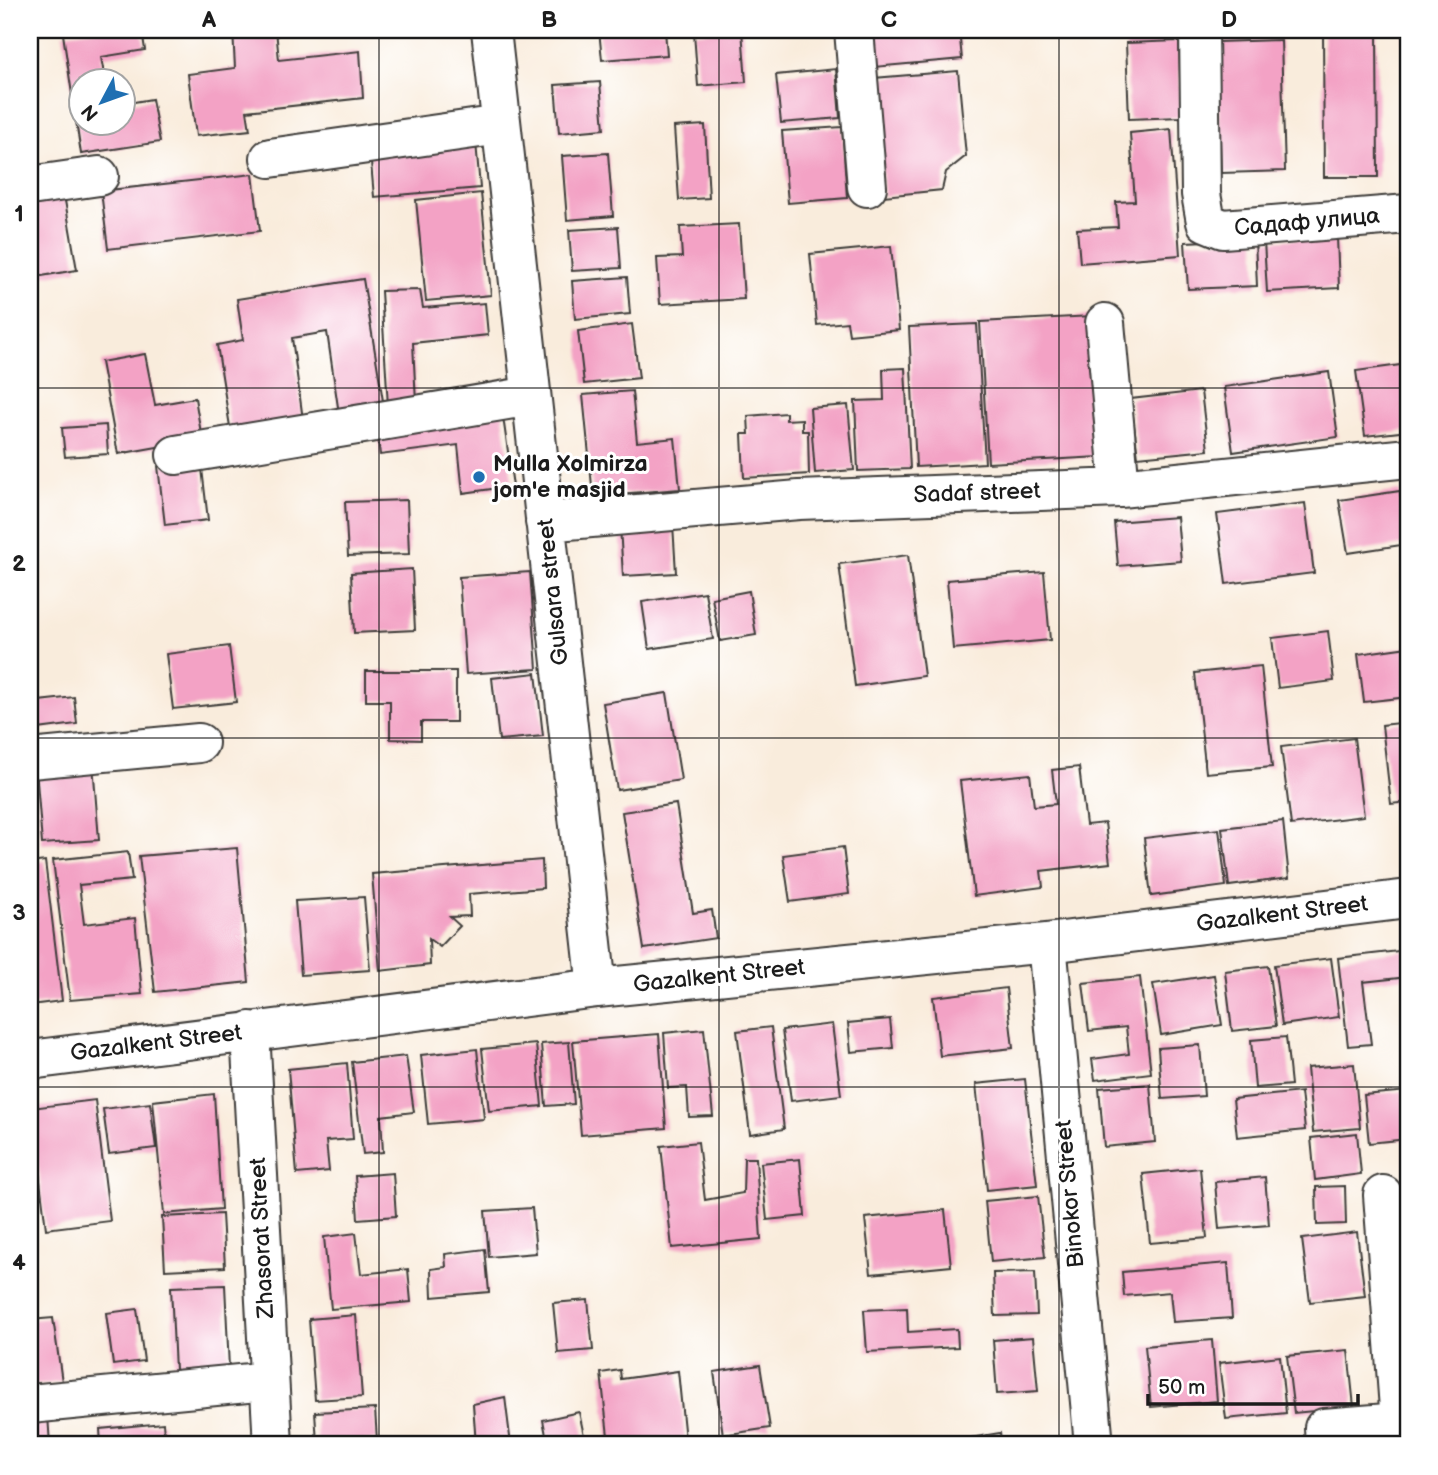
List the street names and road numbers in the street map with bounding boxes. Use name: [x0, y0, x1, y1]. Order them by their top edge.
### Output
street label: Садаф улица: [1233, 202, 1381, 242]
street label: Sadaf street: [913, 477, 1041, 509]
street label: Gulsara street: [531, 517, 575, 667]
street label: Gazalkent Street: [1195, 890, 1369, 938]
street label: Gazalkent Street: [632, 953, 806, 999]
street label: Gazalkent Street: [69, 1019, 243, 1067]
street label: Binokor Street: [1050, 1119, 1090, 1269]
street label: Zhasorat Street: [244, 1157, 280, 1320]

